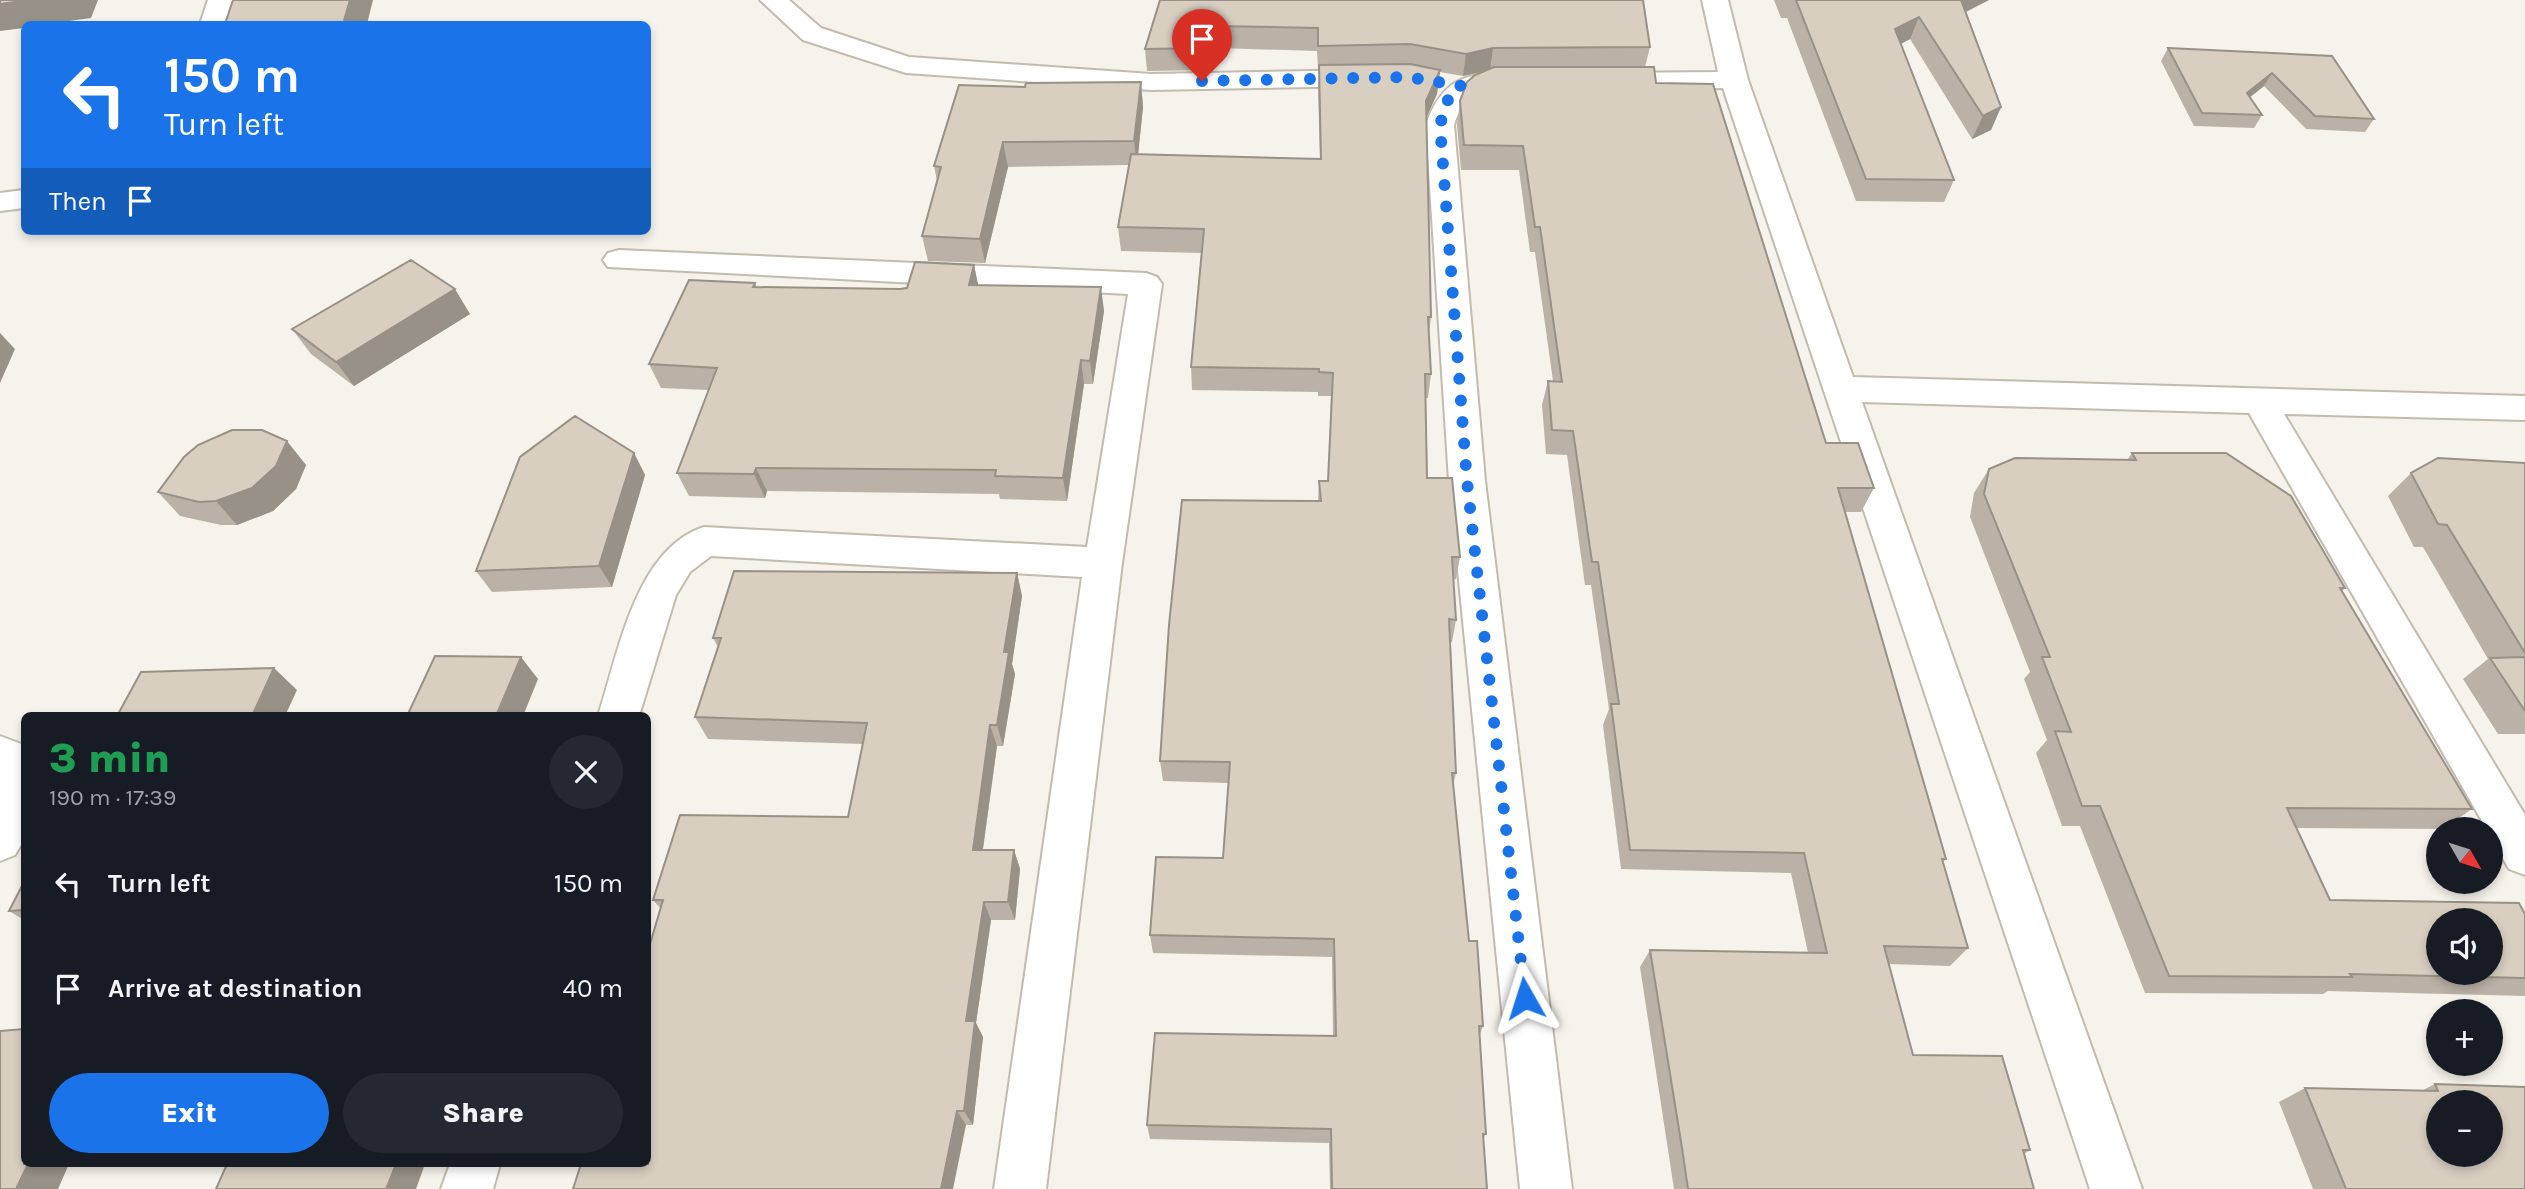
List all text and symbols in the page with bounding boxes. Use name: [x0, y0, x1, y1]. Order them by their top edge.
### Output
pin: [1172, 9, 1232, 81]
icon: arrive: [1183, 20, 1221, 58]
text: 150 m: [164, 47, 300, 104]
icon: left: [49, 49, 140, 140]
text: Turn left: [164, 106, 284, 143]
icon: arrive: [121, 182, 159, 220]
text: Then: [49, 186, 107, 217]
text: 3 min: [49, 733, 170, 783]
button: close: [549, 735, 623, 809]
text: 190 m · 17:39: [49, 784, 176, 811]
north arrow: [2426, 817, 2502, 894]
map controls: [2426, 817, 2503, 1167]
icon: left: [49, 865, 87, 903]
text: Turn left: [108, 868, 210, 899]
text: 150 m: [554, 868, 623, 899]
button: sound: [2426, 908, 2503, 985]
position arrow: [1488, 961, 1562, 1035]
icon: arrive: [49, 970, 87, 1008]
text: Arrive at destination: [108, 973, 362, 1004]
text: 40 m: [563, 973, 623, 1004]
button: +: [2426, 999, 2503, 1076]
button: Exit: [49, 1073, 329, 1153]
button: Share: [343, 1073, 623, 1153]
button: −: [2426, 1090, 2503, 1167]

